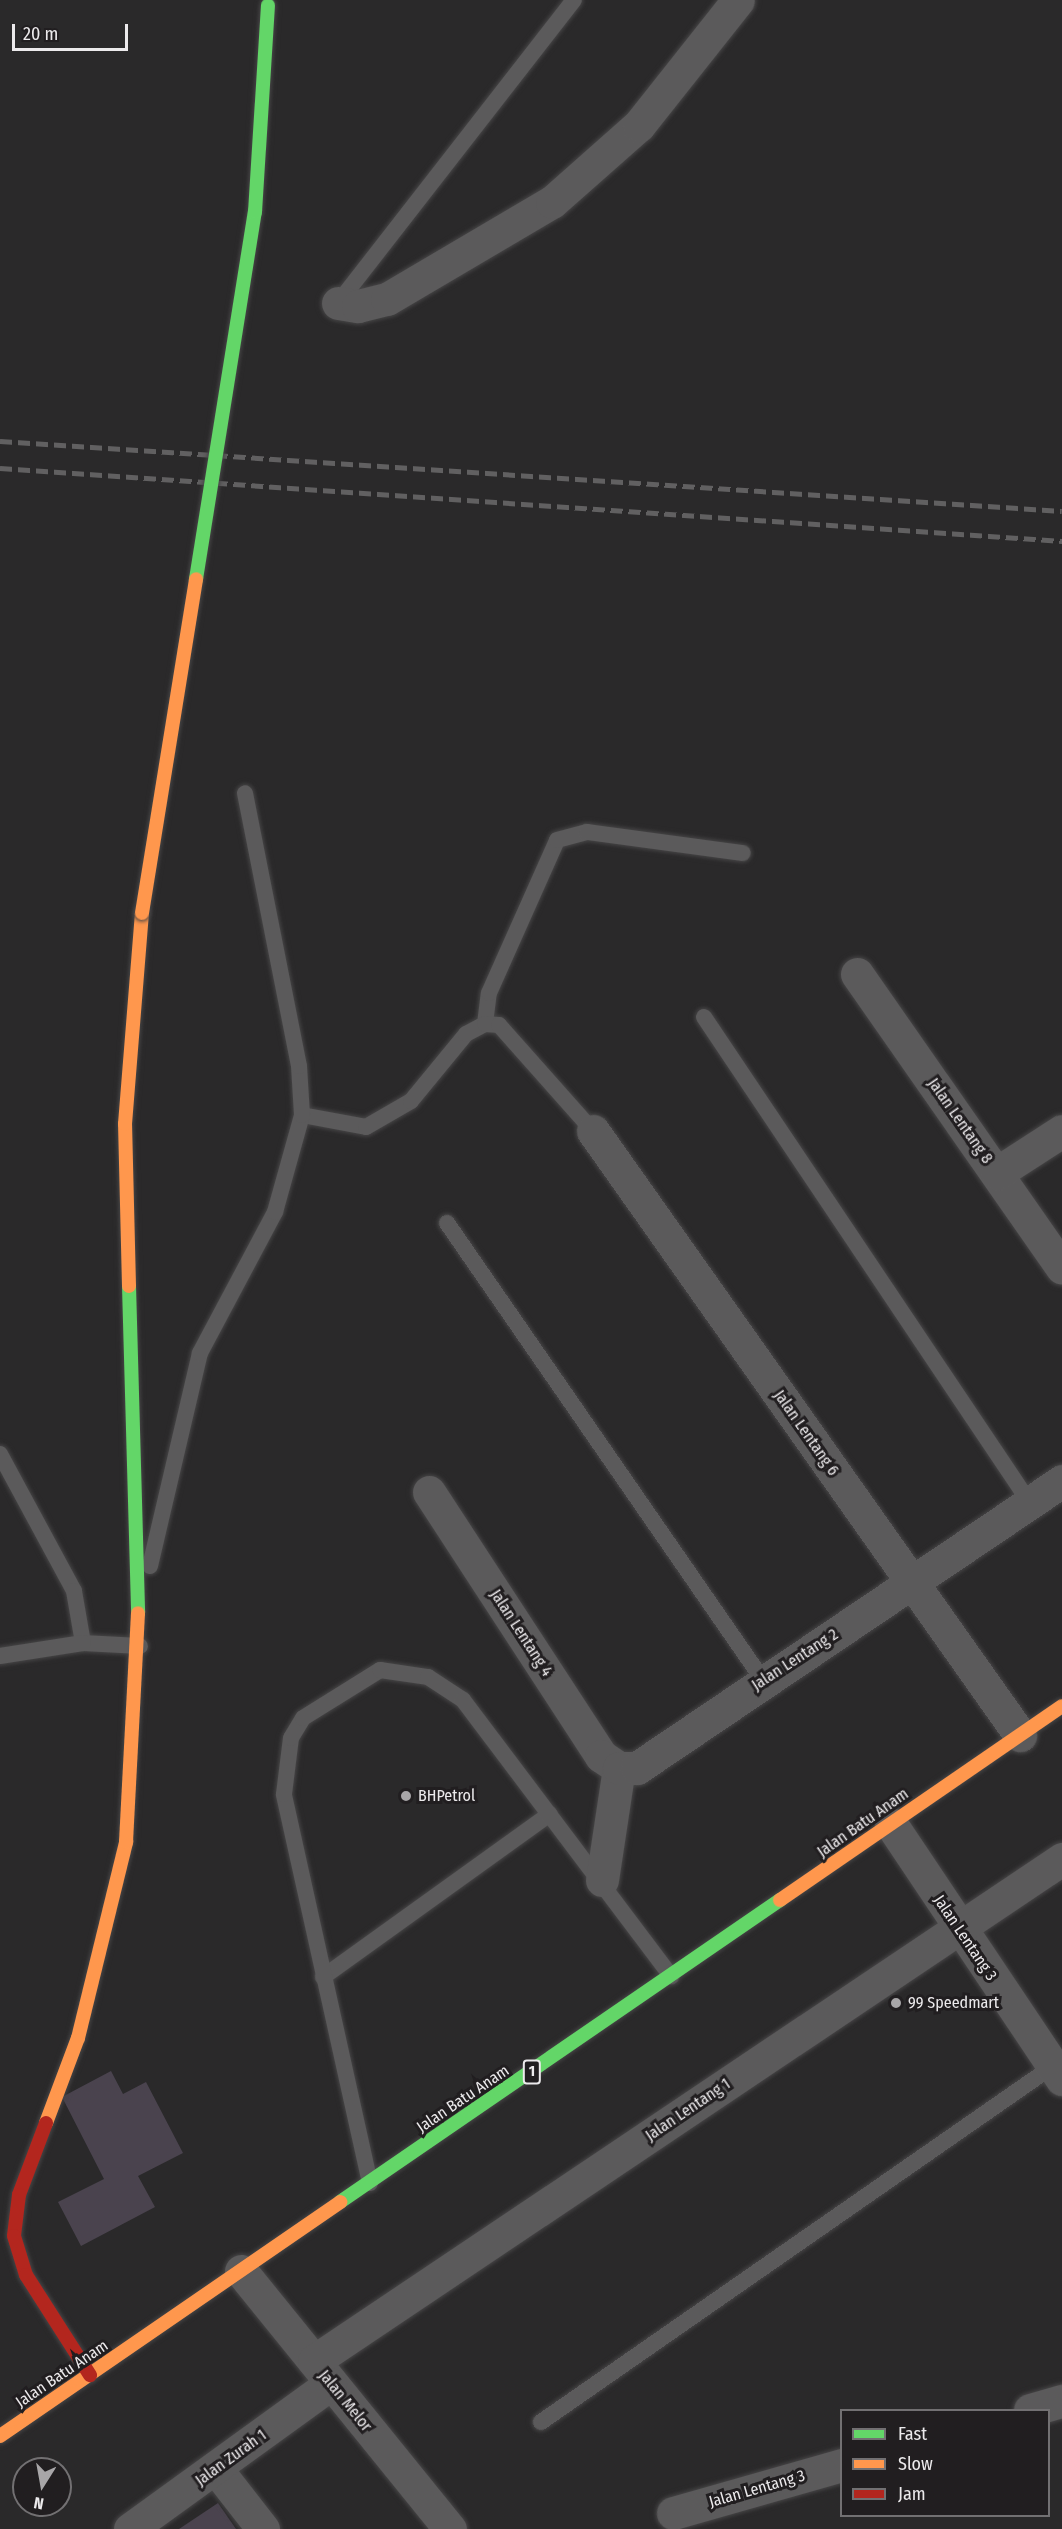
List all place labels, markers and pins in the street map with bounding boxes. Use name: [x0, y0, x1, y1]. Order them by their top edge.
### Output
place label: BHPetrol: [418, 1786, 475, 1806]
marker: BHPetrol: [399, 1789, 413, 1803]
place label: 99 Speedmart: [908, 1993, 999, 2013]
marker: 99 Speedmart: [889, 1996, 903, 2010]

